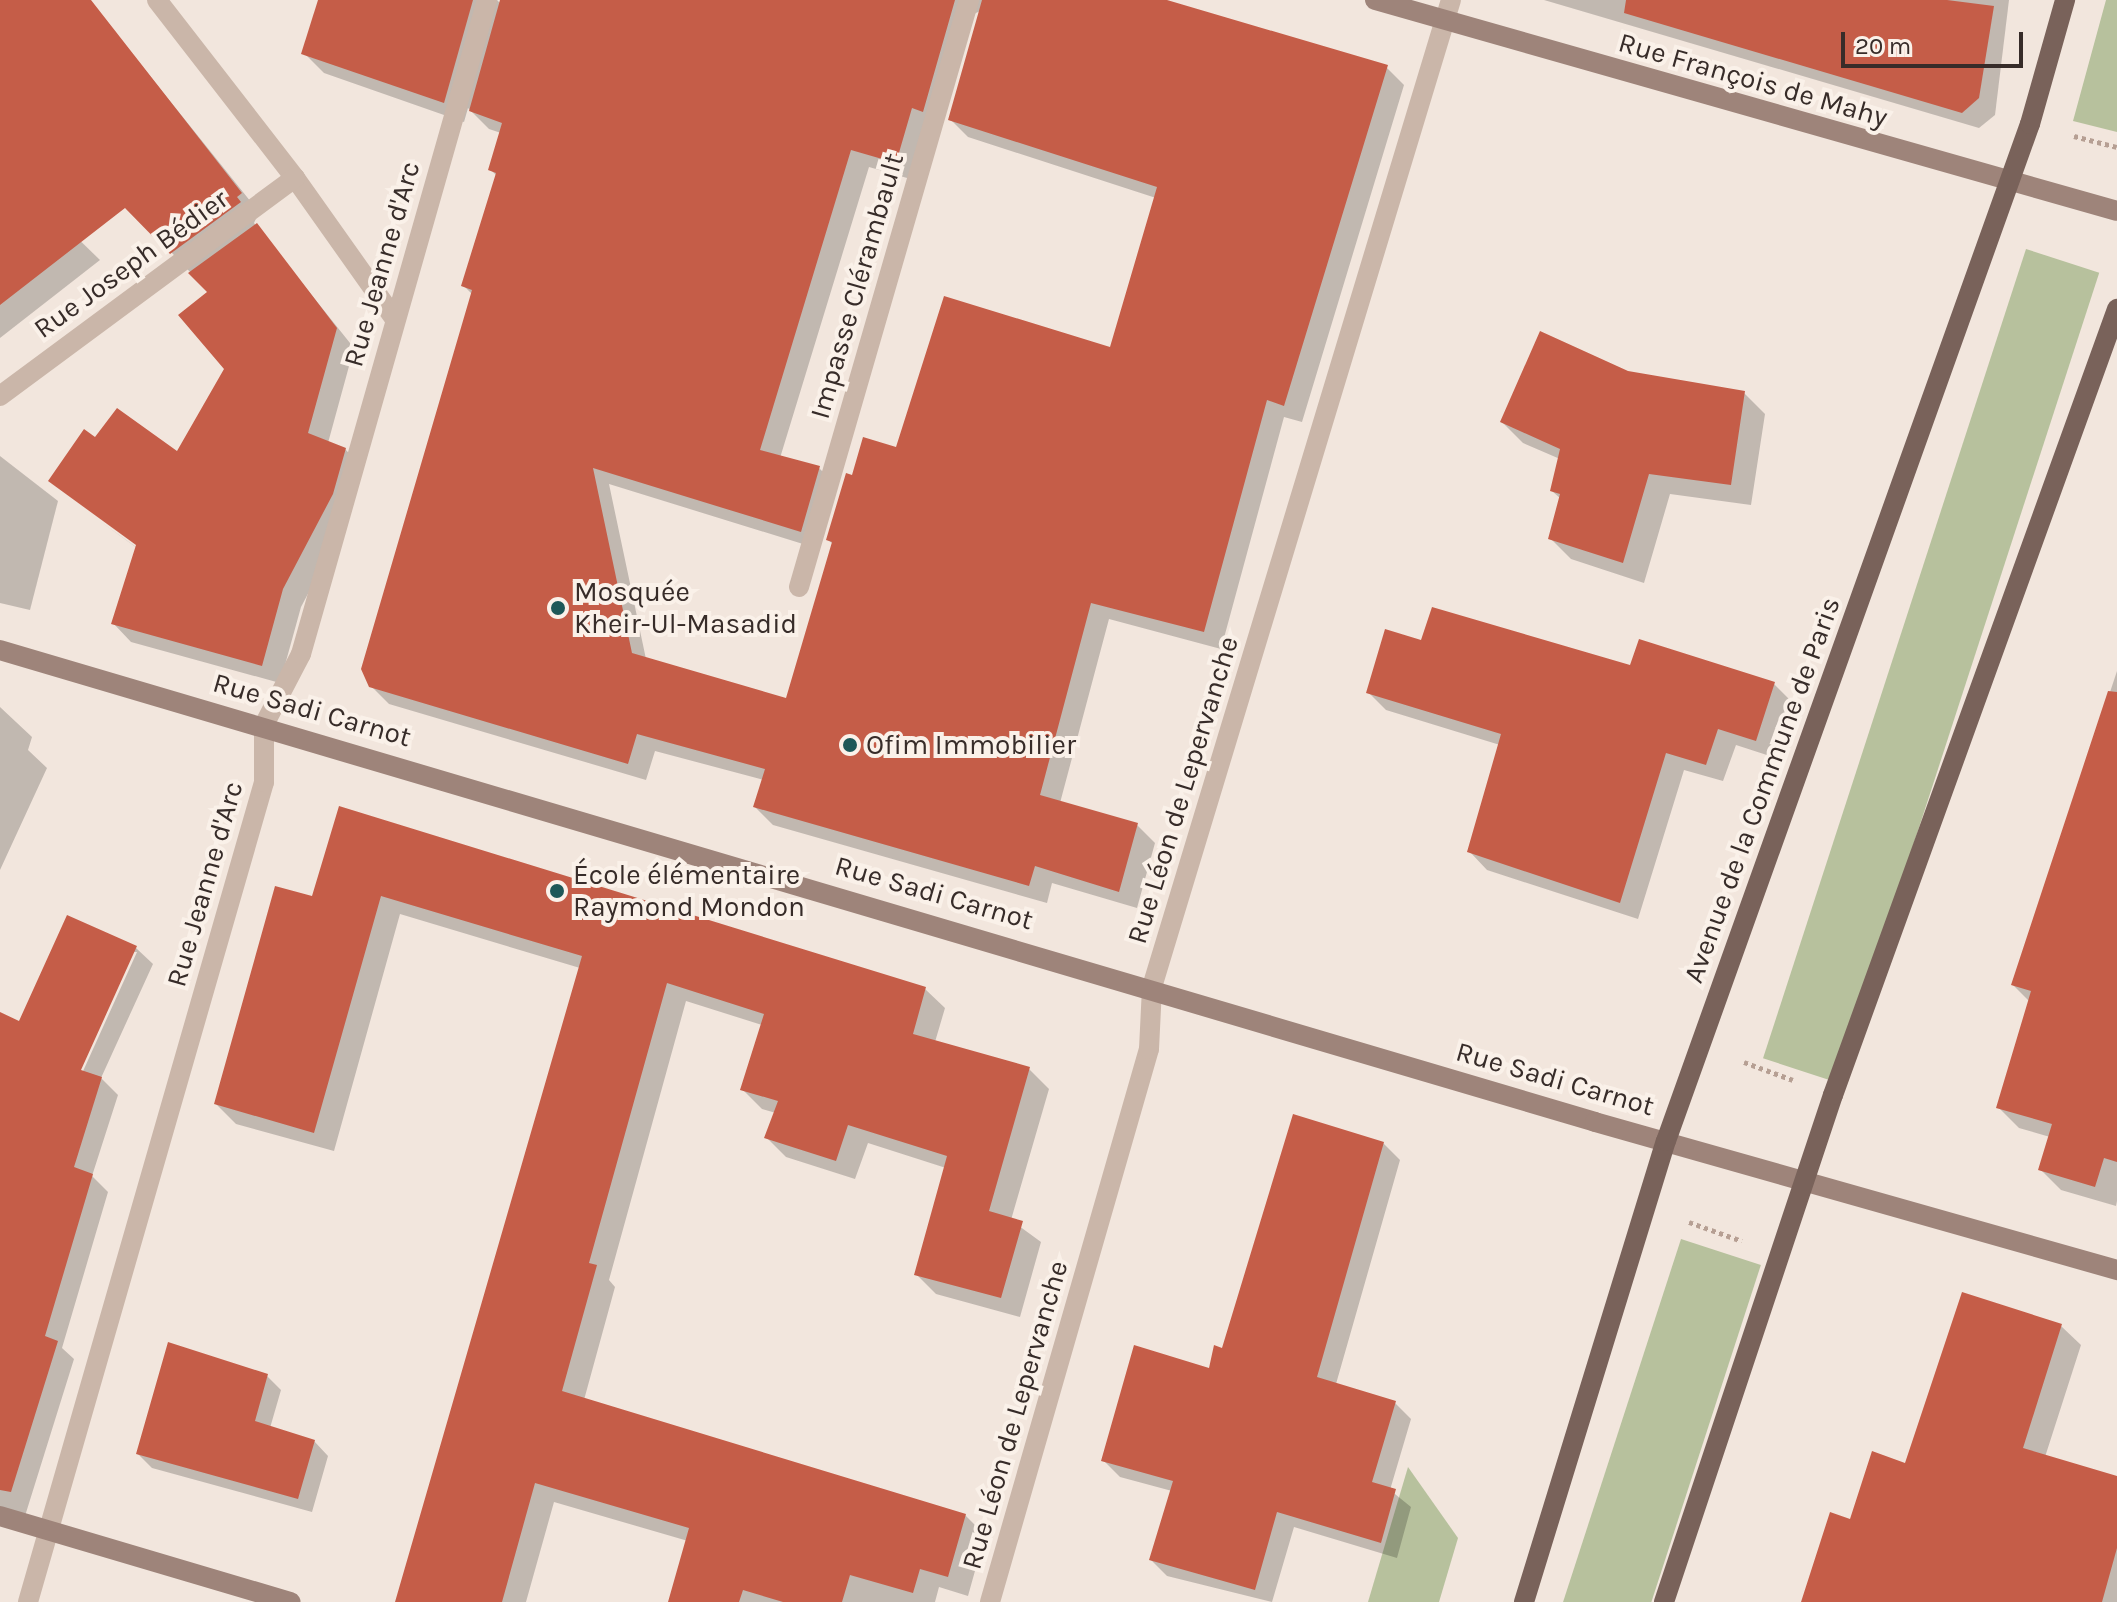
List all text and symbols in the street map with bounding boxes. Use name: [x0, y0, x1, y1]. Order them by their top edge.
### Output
scale bar: [1845, 16, 2027, 66]
street label: Rue François de Mahy: [1615, 25, 1891, 135]
text: 20 m: [1855, 32, 1911, 60]
street label: Impasse Clérambault: [803, 149, 911, 423]
street label: Rue Jeanne d'Arc: [337, 157, 427, 371]
street label: Rue Joseph Bédier: [27, 182, 235, 346]
place label: Mosquée Kheir-Ul-Masadid: [574, 575, 797, 641]
street label: Avenue de la Commune de Paris: [1676, 593, 1848, 987]
marker: Mosquée Kheir-Ul-Masadid: [549, 599, 567, 617]
street label: Rue Léon de Lepervanche: [1120, 632, 1246, 948]
street label: Rue Sadi Carnot: [209, 666, 415, 754]
place label: Ofim Immobilier: [866, 728, 1076, 762]
marker: Ofim Immobilier: [841, 736, 859, 754]
street label: Rue Jeanne d'Arc: [160, 777, 250, 991]
street label: Rue Sadi Carnot: [831, 849, 1037, 937]
place label: École élémentaire Raymond Mondon: [573, 858, 805, 924]
marker: École élémentaire Raymond Mondon: [548, 882, 566, 900]
street label: Rue Sadi Carnot: [1452, 1035, 1658, 1123]
street label: Rue Léon de Lepervanche: [955, 1257, 1075, 1573]

